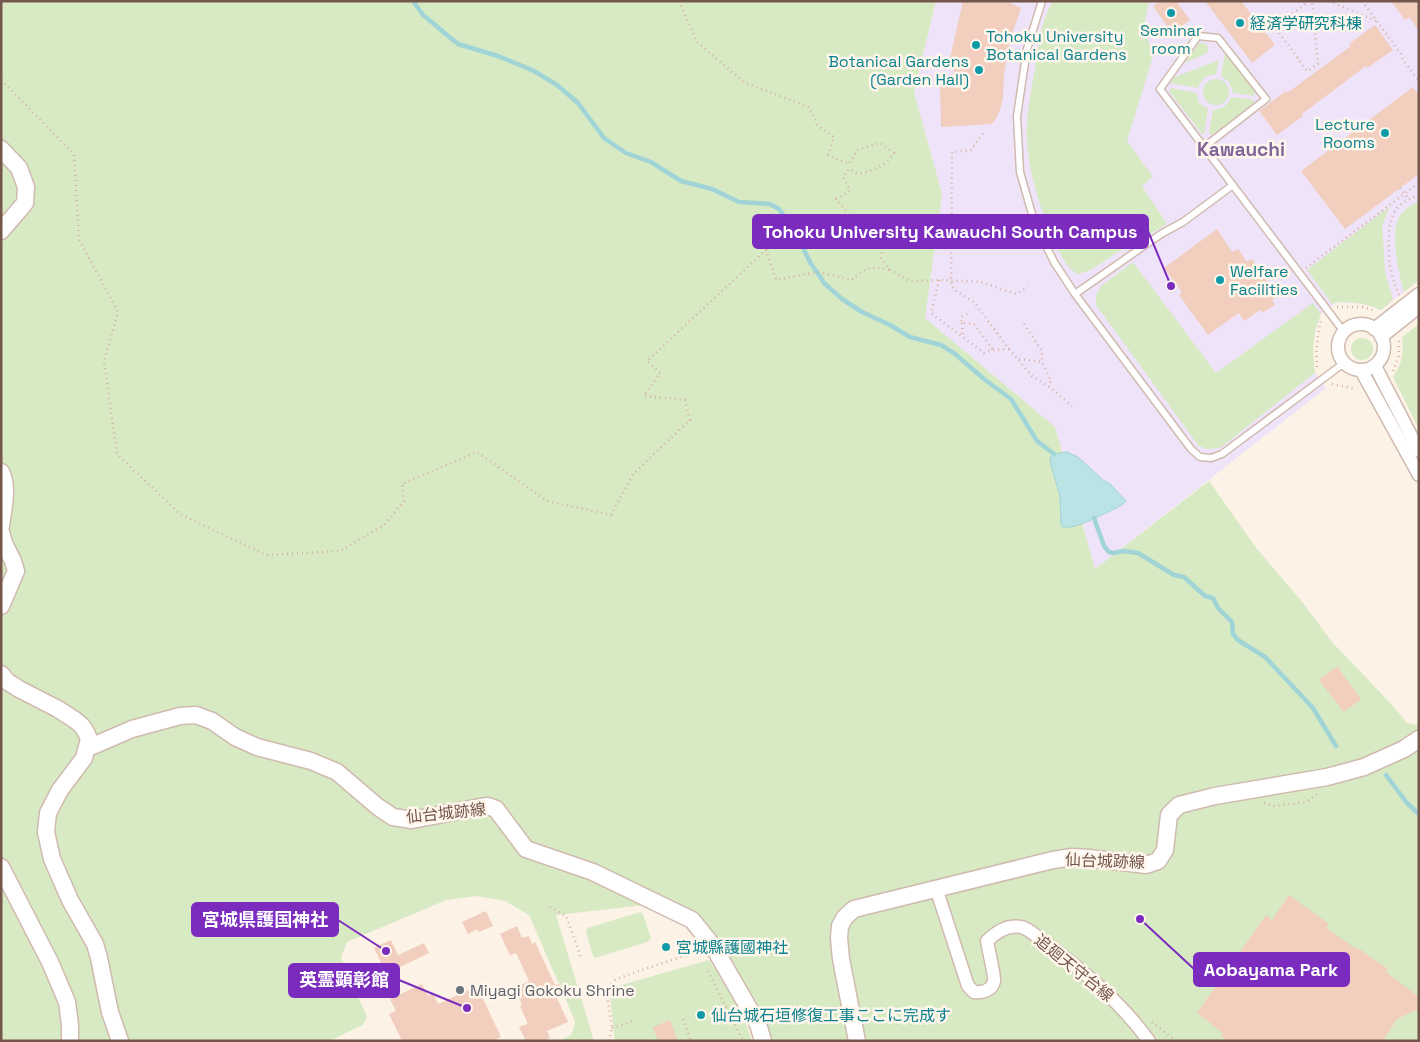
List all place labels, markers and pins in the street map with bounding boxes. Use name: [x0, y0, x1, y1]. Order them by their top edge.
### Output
marker: Seminar room: [1165, 7, 1177, 19]
place label: 経済学研究科棟: [1250, 13, 1362, 34]
marker: 経済学研究科棟: [1234, 17, 1246, 29]
place label: Seminar room: [1140, 20, 1202, 59]
place label: Tohoku University Botanical Gardens: [986, 26, 1127, 65]
marker: Tohoku University Botanical Gardens: [970, 39, 982, 51]
place label: Botanical Gardens (Garden Hall): [828, 51, 969, 90]
marker: Botanical Gardens (Garden Hall): [973, 64, 985, 76]
place label: Lecture Rooms: [1315, 114, 1375, 153]
marker: Lecture Rooms: [1379, 127, 1391, 139]
callout: Tohoku University Kawauchi South Campus: [753, 215, 1148, 248]
place label: Welfare Facilities: [1230, 261, 1298, 300]
marker: Welfare Facilities: [1214, 274, 1226, 286]
callout: 宮城県護国神社: [192, 903, 338, 936]
place label: 宮城縣護國神社: [676, 937, 788, 958]
marker: 宮城縣護國神社: [660, 941, 672, 953]
callout: Aobayama Park: [1194, 953, 1349, 986]
callout: 英霊顕彰館: [289, 964, 399, 997]
place label: Miyagi Gokoku Shrine: [470, 980, 635, 1001]
marker: Miyagi Gokoku Shrine: [454, 984, 466, 996]
place label: 仙台城石垣修復工事ここに完成す: [711, 1005, 951, 1026]
marker: 仙台城石垣修復工事ここに完成す: [695, 1009, 707, 1021]

